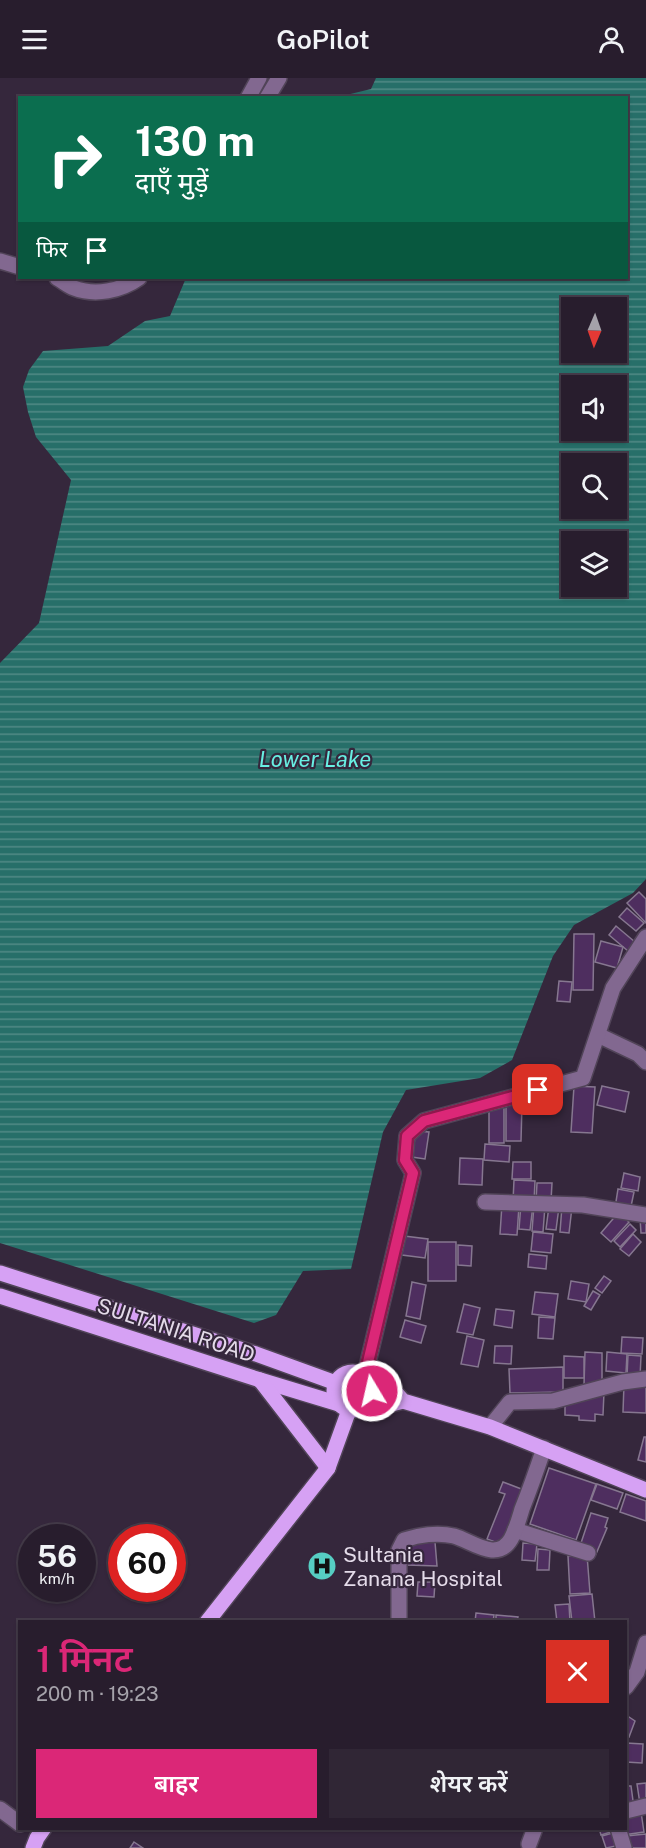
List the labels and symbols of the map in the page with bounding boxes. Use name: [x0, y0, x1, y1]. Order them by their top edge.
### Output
north arrow: [561, 297, 627, 363]
water label: Lower Lake: [259, 746, 371, 772]
pin: [512, 1064, 563, 1115]
street label: SULTANIA ROAD: [94, 1293, 258, 1367]
position arrow: [340, 1359, 404, 1423]
speed limit sign: 60: [108, 1524, 186, 1602]
place label: Sultania Zanana Hospital: [343, 1542, 503, 1591]
hospital icon: Sultania Zanana Hospital: [306, 1550, 338, 1582]

